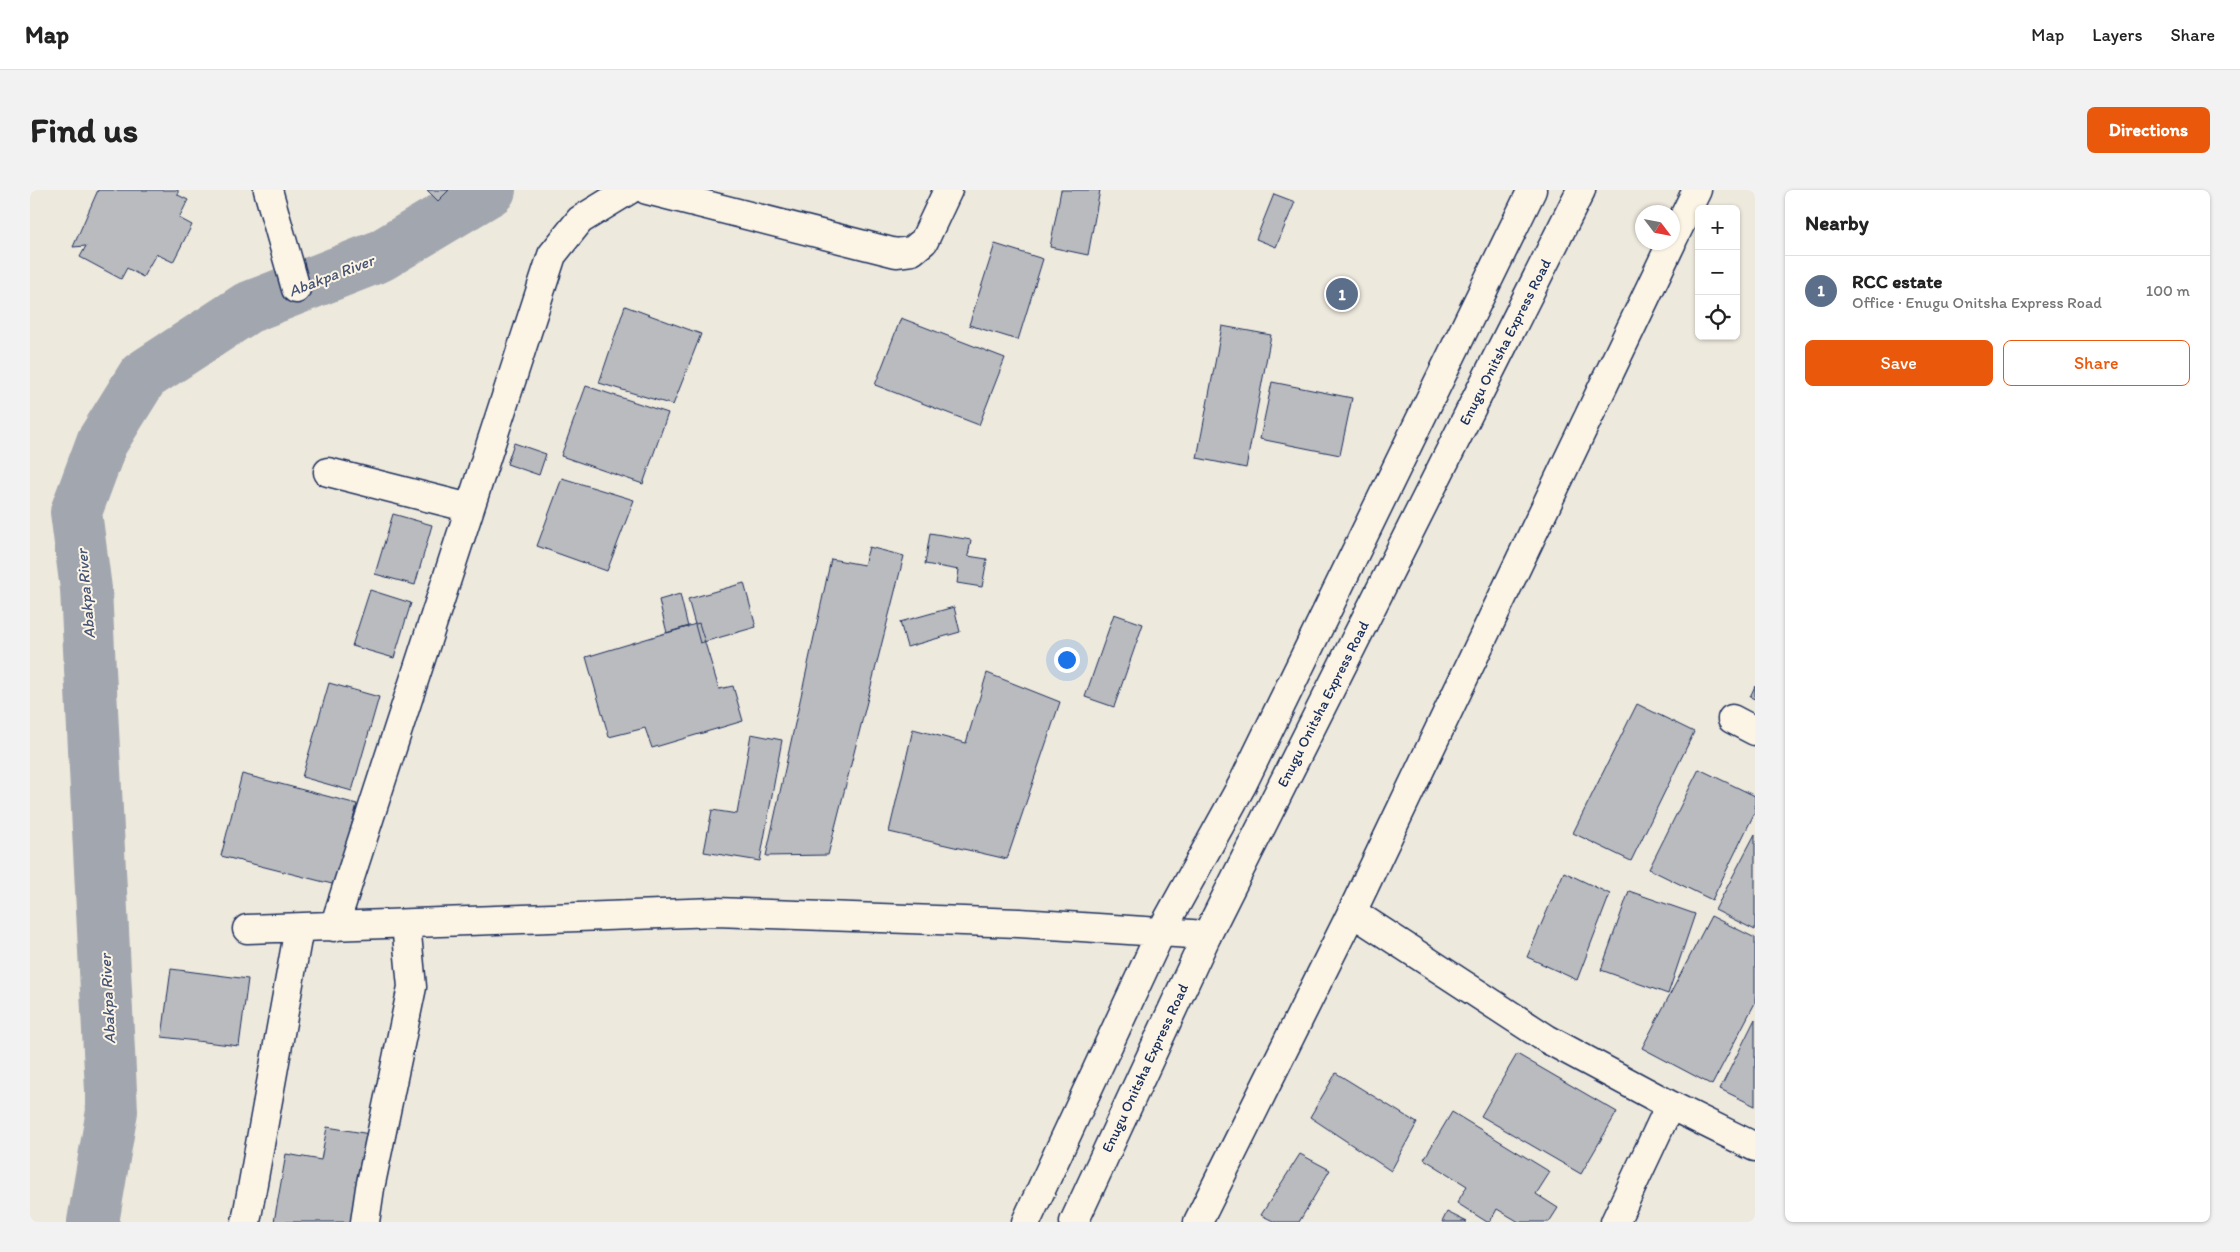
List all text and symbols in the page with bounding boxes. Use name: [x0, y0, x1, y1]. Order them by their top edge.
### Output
text: Map: [25, 20, 69, 49]
text: Map: [2031, 24, 2064, 46]
text: Layers: [2092, 24, 2142, 46]
text: Share: [2170, 24, 2215, 46]
button: Directions: [2087, 107, 2210, 153]
text: Find us: [30, 109, 138, 151]
north arrow: [1635, 205, 1680, 250]
map controls: [1695, 205, 1740, 340]
button: +: [1695, 205, 1740, 250]
text: Nearby: [1805, 210, 1869, 235]
water label: Abakpa River: [286, 250, 378, 300]
button: −: [1695, 250, 1740, 295]
street label: Enugu Onitsha Express Road: [1455, 256, 1555, 428]
text: RCC estate: [1852, 270, 1942, 293]
pin: 1: [1326, 275, 1358, 313]
text: 1: [1817, 281, 1825, 300]
text: 100 m: [2146, 281, 2190, 300]
text: Office · Enugu Onitsha Express Road: [1852, 293, 2102, 312]
button: locate: [1695, 295, 1740, 340]
button: Save: [1805, 340, 1993, 386]
button: Share: [2003, 340, 2190, 386]
water label: Abakpa River: [72, 546, 99, 640]
street label: Enugu Onitsha Express Road: [1273, 618, 1373, 790]
your location: [1054, 647, 1080, 673]
water label: Abakpa River: [96, 952, 119, 1044]
street label: Enugu Onitsha Express Road: [1098, 981, 1192, 1155]

